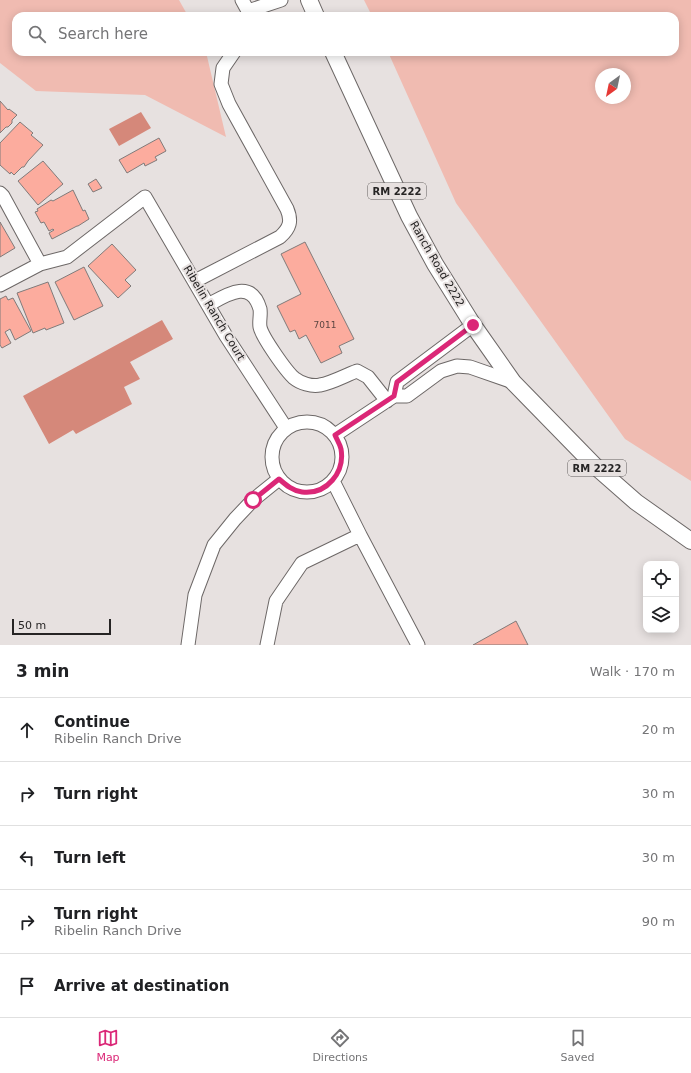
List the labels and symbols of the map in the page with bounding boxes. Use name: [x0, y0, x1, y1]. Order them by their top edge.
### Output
north arrow: [595, 68, 631, 104]
road number: RM 2222: [368, 183, 426, 199]
street label: Ranch Road 2222: [407, 219, 467, 309]
street label: Ribelin Ranch Court: [180, 263, 248, 364]
route end: [464, 316, 482, 334]
house number: 7011: [314, 320, 336, 330]
road number: RM 2222: [568, 460, 626, 476]
route start: [244, 491, 262, 509]
scale bar: [12, 617, 111, 636]

